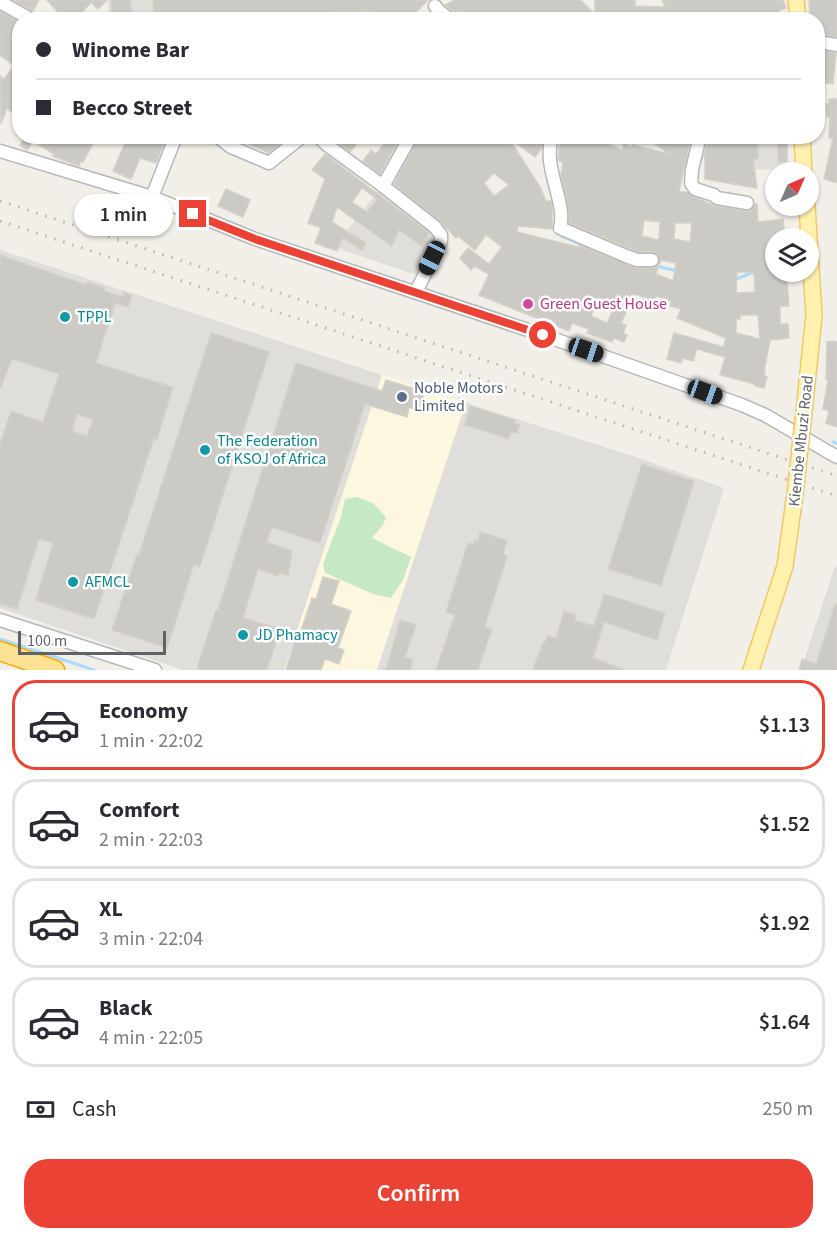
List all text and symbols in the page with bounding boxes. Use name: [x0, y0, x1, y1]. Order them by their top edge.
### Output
text: Winome Bar: [72, 34, 189, 66]
text: Becco Street: [72, 92, 192, 124]
north arrow: [765, 162, 819, 216]
map controls: [765, 162, 819, 282]
callout: 1 min: [73, 193, 172, 235]
route end: [179, 200, 206, 227]
text: 1 min: [100, 201, 147, 229]
button: layers: [765, 228, 819, 282]
car: [416, 238, 448, 278]
place label: Green Guest House: [540, 293, 667, 315]
marker: Green Guest House: [521, 297, 535, 311]
place label: TPPL: [77, 306, 112, 328]
marker: TPPL: [58, 310, 72, 324]
route start: [529, 321, 556, 348]
car: [566, 336, 606, 364]
street label: Kiembe Mbuzi Road: [783, 374, 819, 508]
place label: Noble Motors Limited: [414, 377, 503, 417]
car: [685, 377, 725, 407]
marker: Noble Motors Limited: [395, 390, 409, 404]
place label: The Federation of KSOJ of Africa: [217, 430, 326, 470]
marker: The Federation of KSOJ of Africa: [198, 443, 212, 457]
place label: AFMCL: [85, 571, 130, 593]
marker: AFMCL: [66, 575, 80, 589]
place label: JD Phamacy: [255, 624, 338, 646]
scale bar: [18, 628, 166, 656]
marker: JD Phamacy: [236, 628, 250, 642]
text: 100 m: [27, 630, 67, 652]
text: Economy: [99, 695, 188, 727]
icon: car: [27, 698, 81, 752]
text: $1.13: [759, 709, 810, 741]
text: 1 min · 22:02: [99, 727, 203, 755]
text: Comfort: [99, 794, 180, 826]
icon: car: [27, 797, 81, 851]
text: $1.52: [759, 808, 810, 840]
text: 2 min · 22:03: [99, 826, 203, 854]
text: XL: [99, 893, 123, 925]
icon: car: [27, 896, 81, 950]
text: $1.92: [759, 907, 810, 939]
text: 3 min · 22:04: [99, 925, 203, 953]
text: Black: [99, 992, 153, 1024]
icon: car: [27, 995, 81, 1049]
text: $1.64: [759, 1006, 810, 1038]
text: 4 min · 22:05: [99, 1024, 203, 1052]
icon: cash: [24, 1093, 57, 1126]
text: Cash: [72, 1093, 117, 1125]
text: 250 m: [763, 1095, 813, 1123]
button: Confirm: [24, 1159, 813, 1228]

